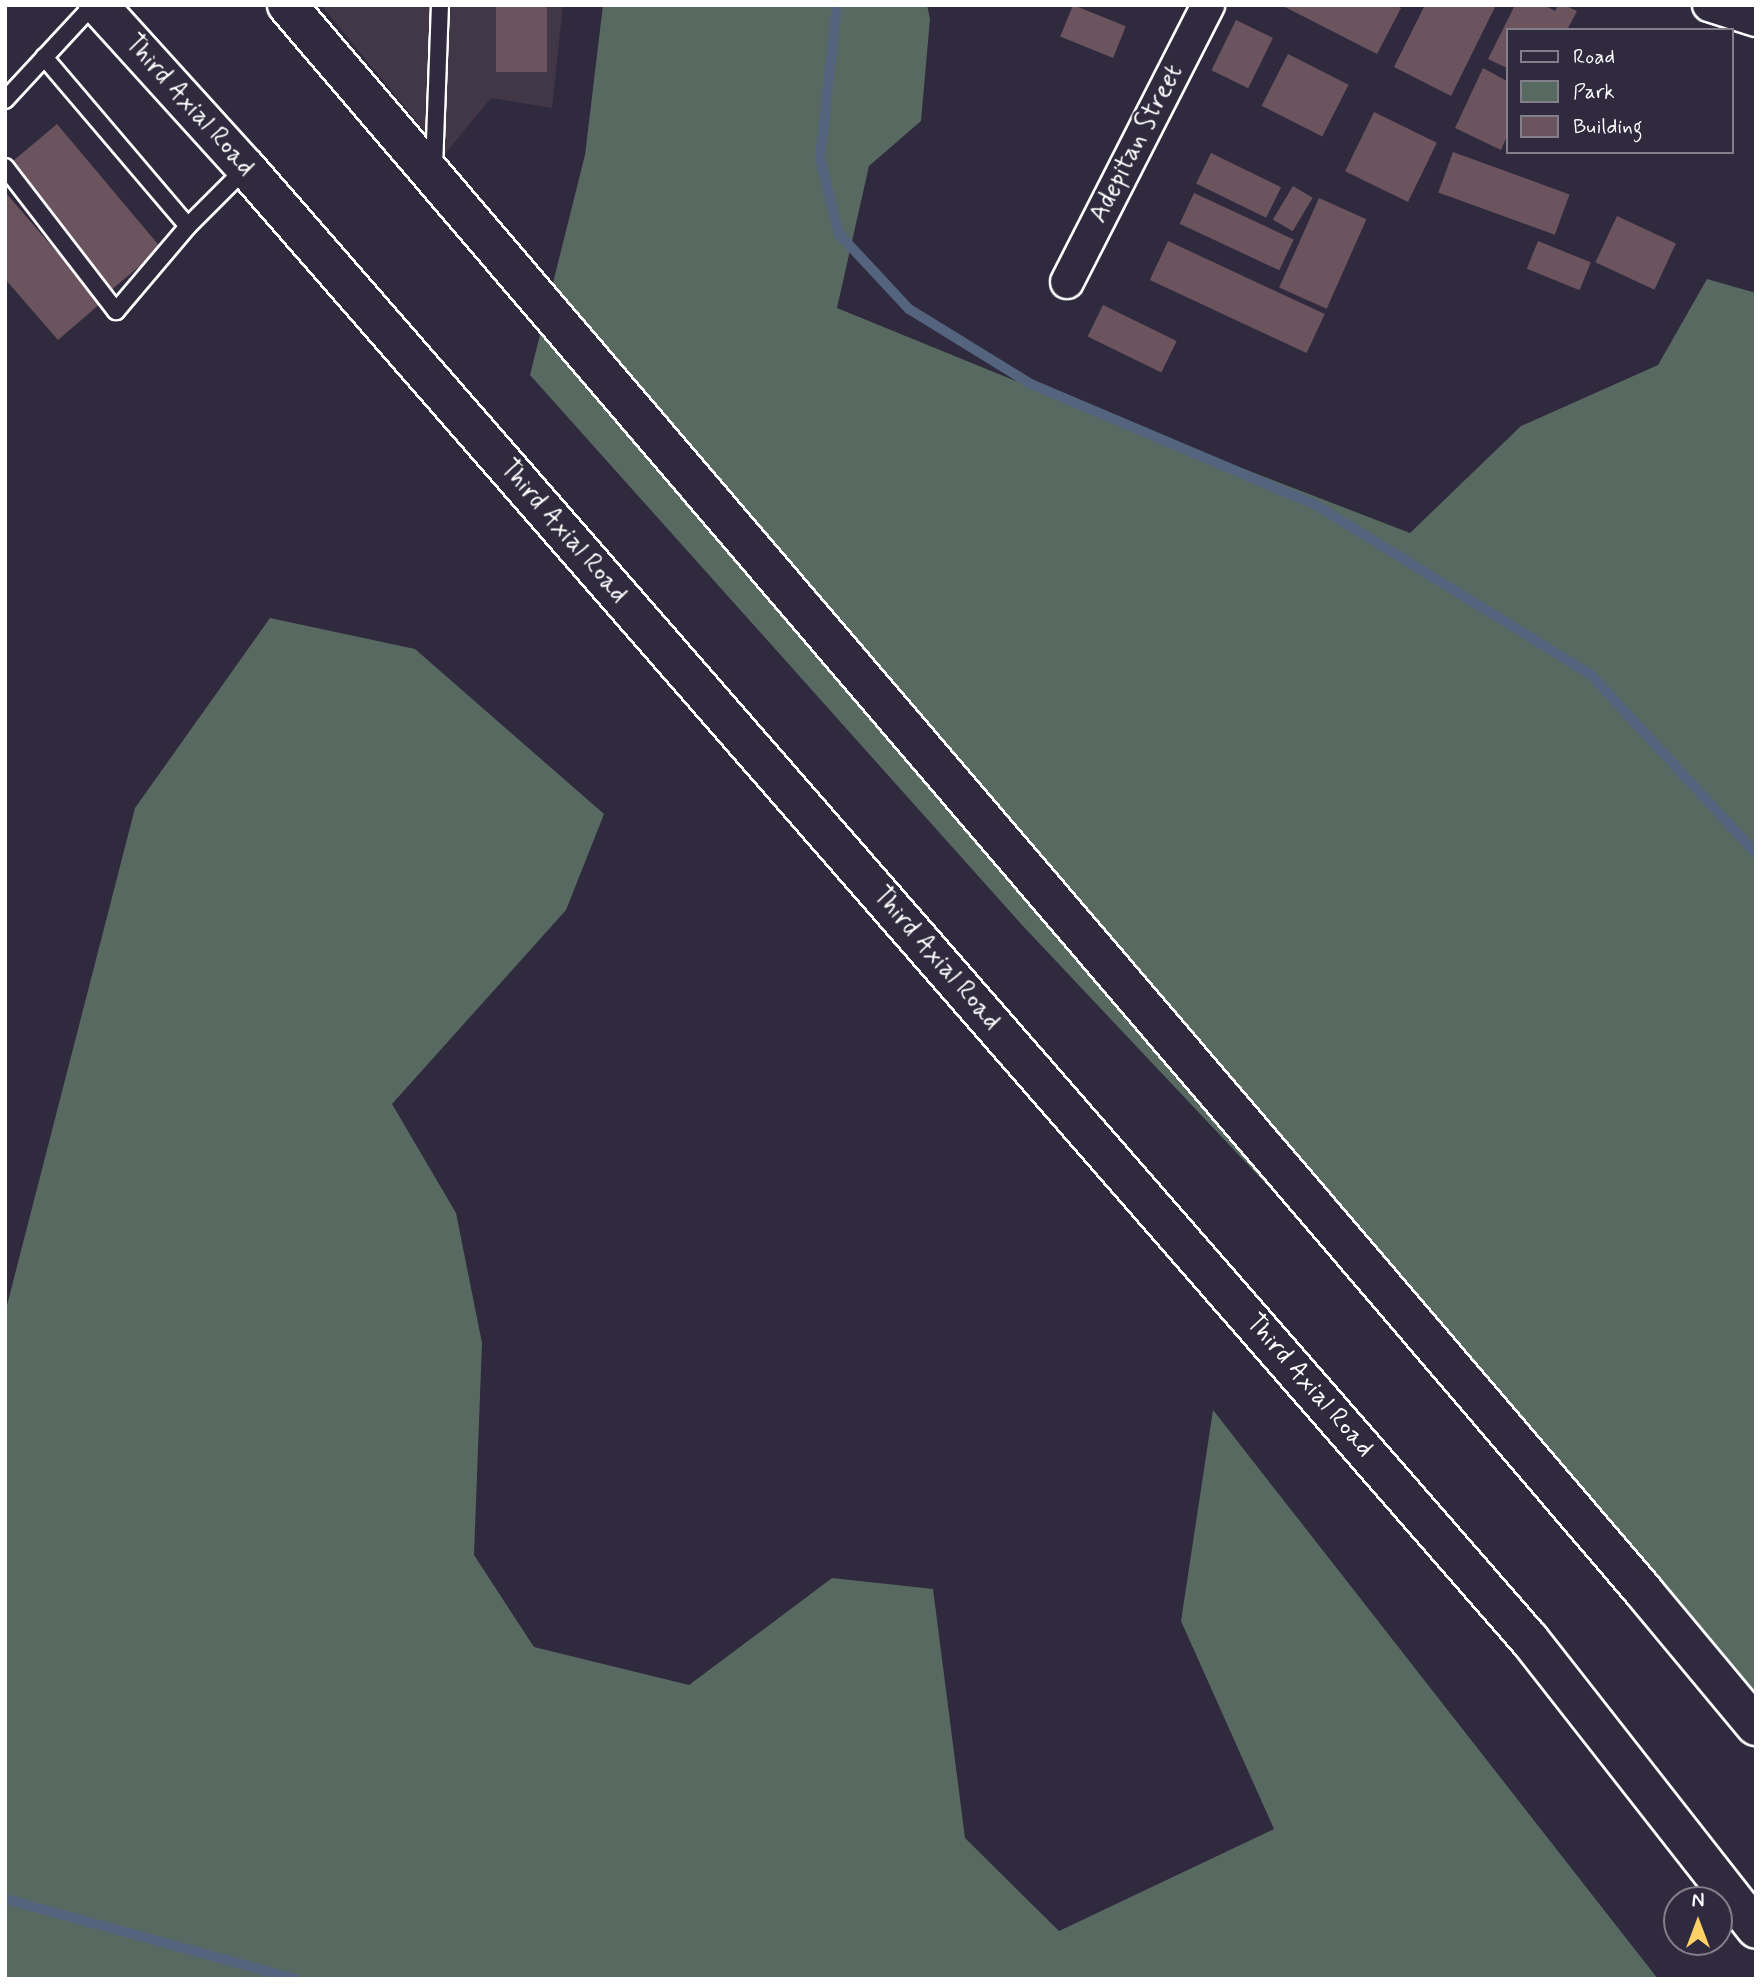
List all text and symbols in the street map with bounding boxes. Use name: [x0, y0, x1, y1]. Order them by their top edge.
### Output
street label: Third Axial Road: [117, 28, 261, 184]
legend: [1506, 28, 1733, 154]
text: Road: [1573, 43, 1615, 71]
street label: Adepitan Street: [1083, 58, 1191, 230]
text: Park: [1573, 78, 1615, 106]
text: Building: [1573, 113, 1643, 141]
street label: Third Axial Road: [492, 453, 634, 611]
street label: Third Axial Road: [865, 880, 1007, 1038]
street label: Third Axial Road: [1238, 1307, 1380, 1465]
north arrow: [1663, 1886, 1733, 1956]
text: N: [1692, 1889, 1704, 1914]

